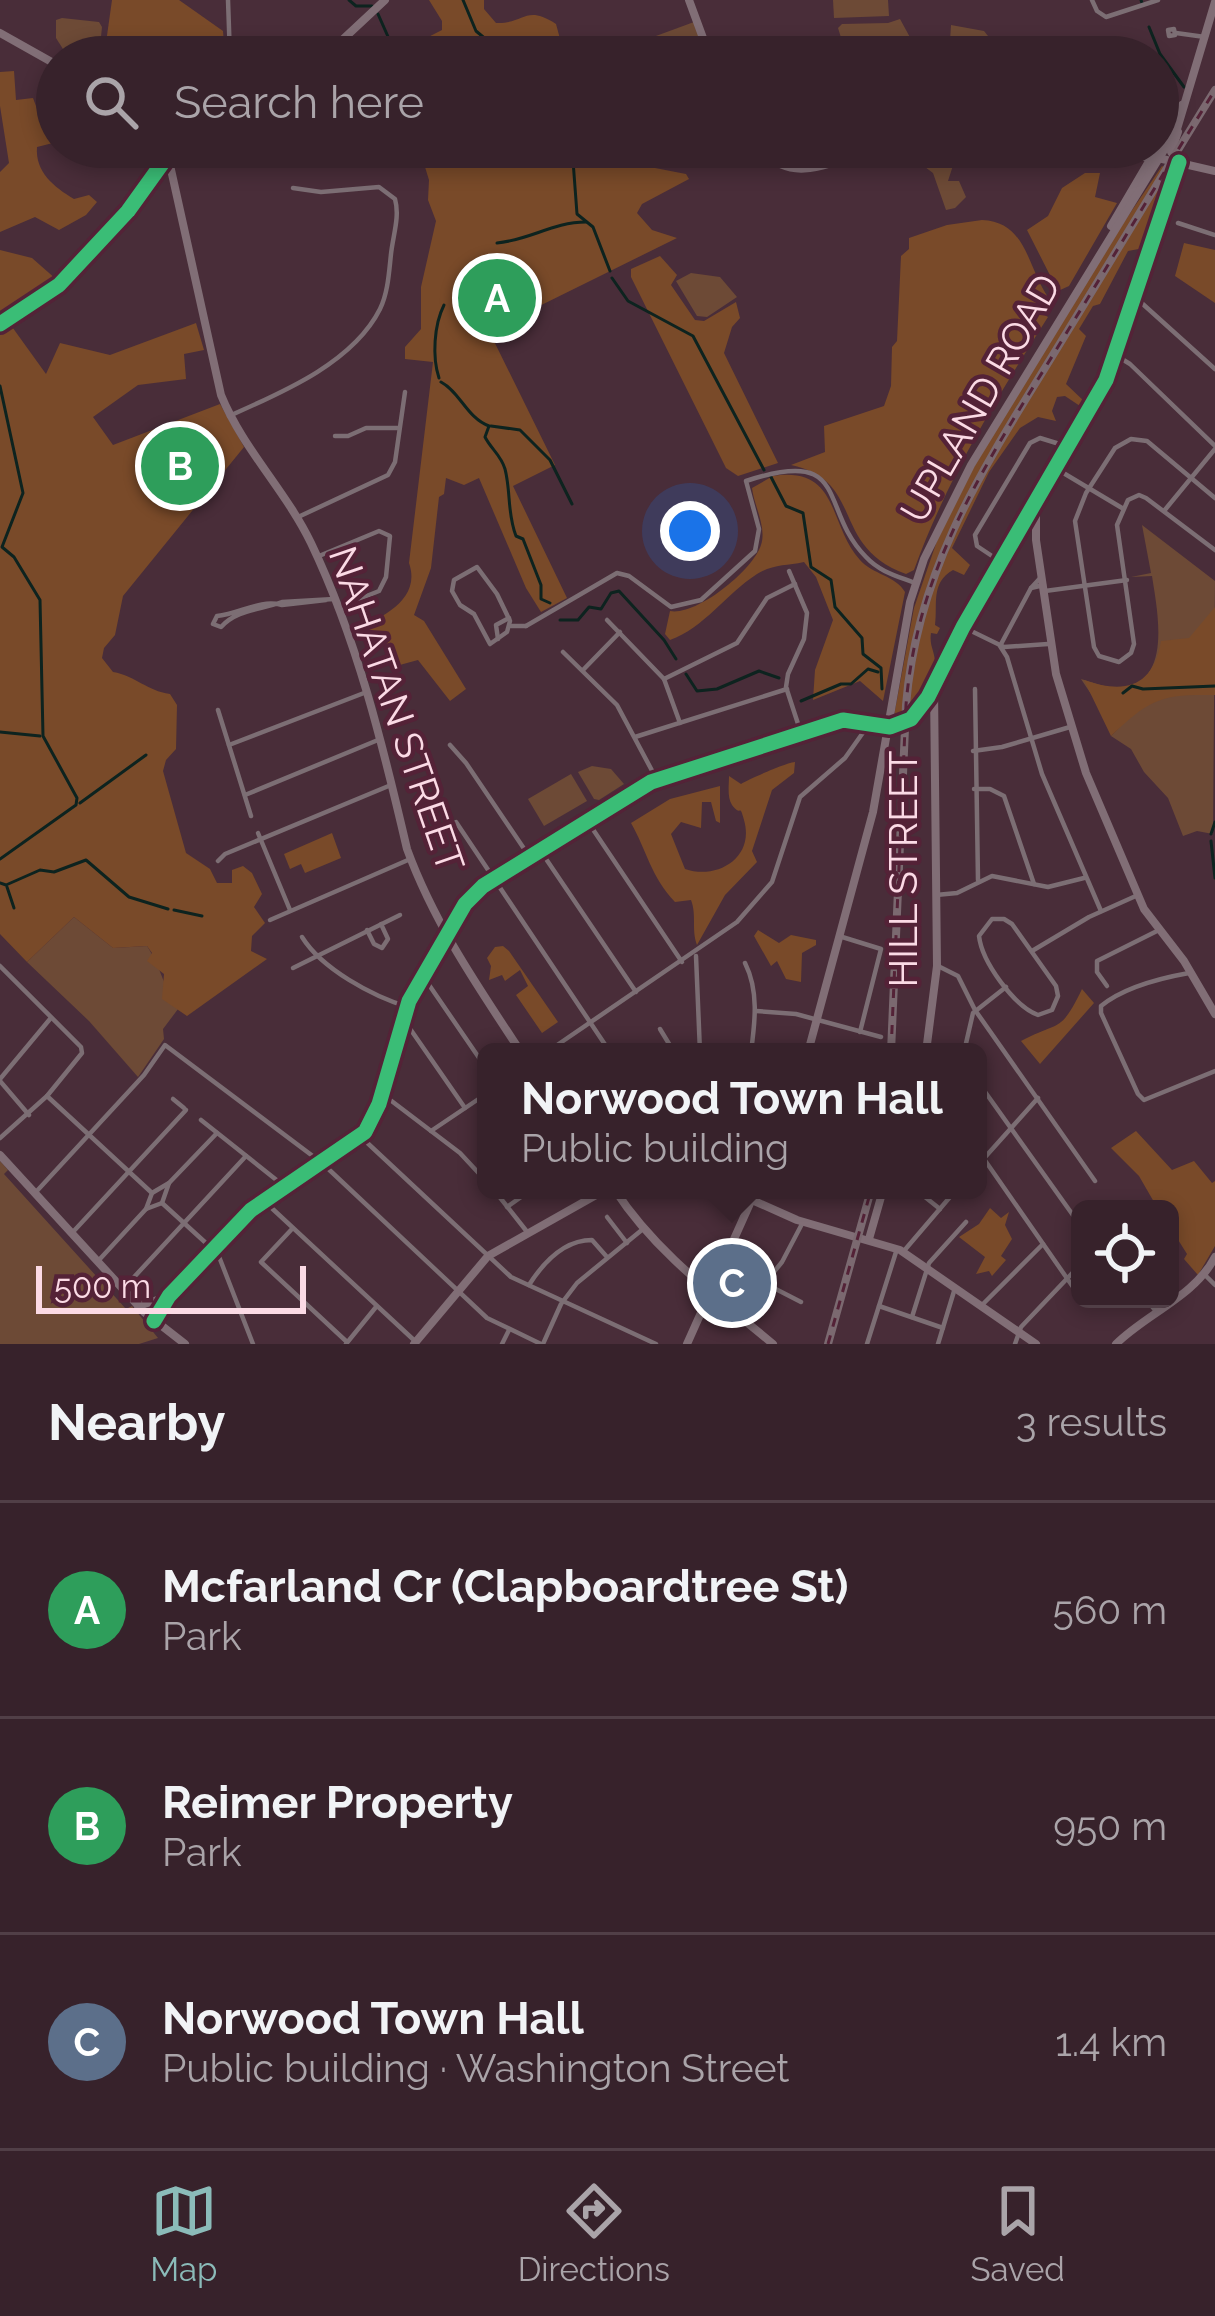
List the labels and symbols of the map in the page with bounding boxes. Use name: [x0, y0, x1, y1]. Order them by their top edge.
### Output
pin: A: [458, 253, 536, 343]
street label: UPLAND ROAD: [890, 266, 1070, 530]
pin: B: [141, 421, 219, 511]
your location: [660, 501, 720, 561]
street label: NAHATAN STREET: [320, 540, 474, 878]
street label: HILL STREET: [880, 750, 926, 987]
pin: C: [693, 1238, 771, 1328]
scale bar: [36, 1260, 306, 1313]

